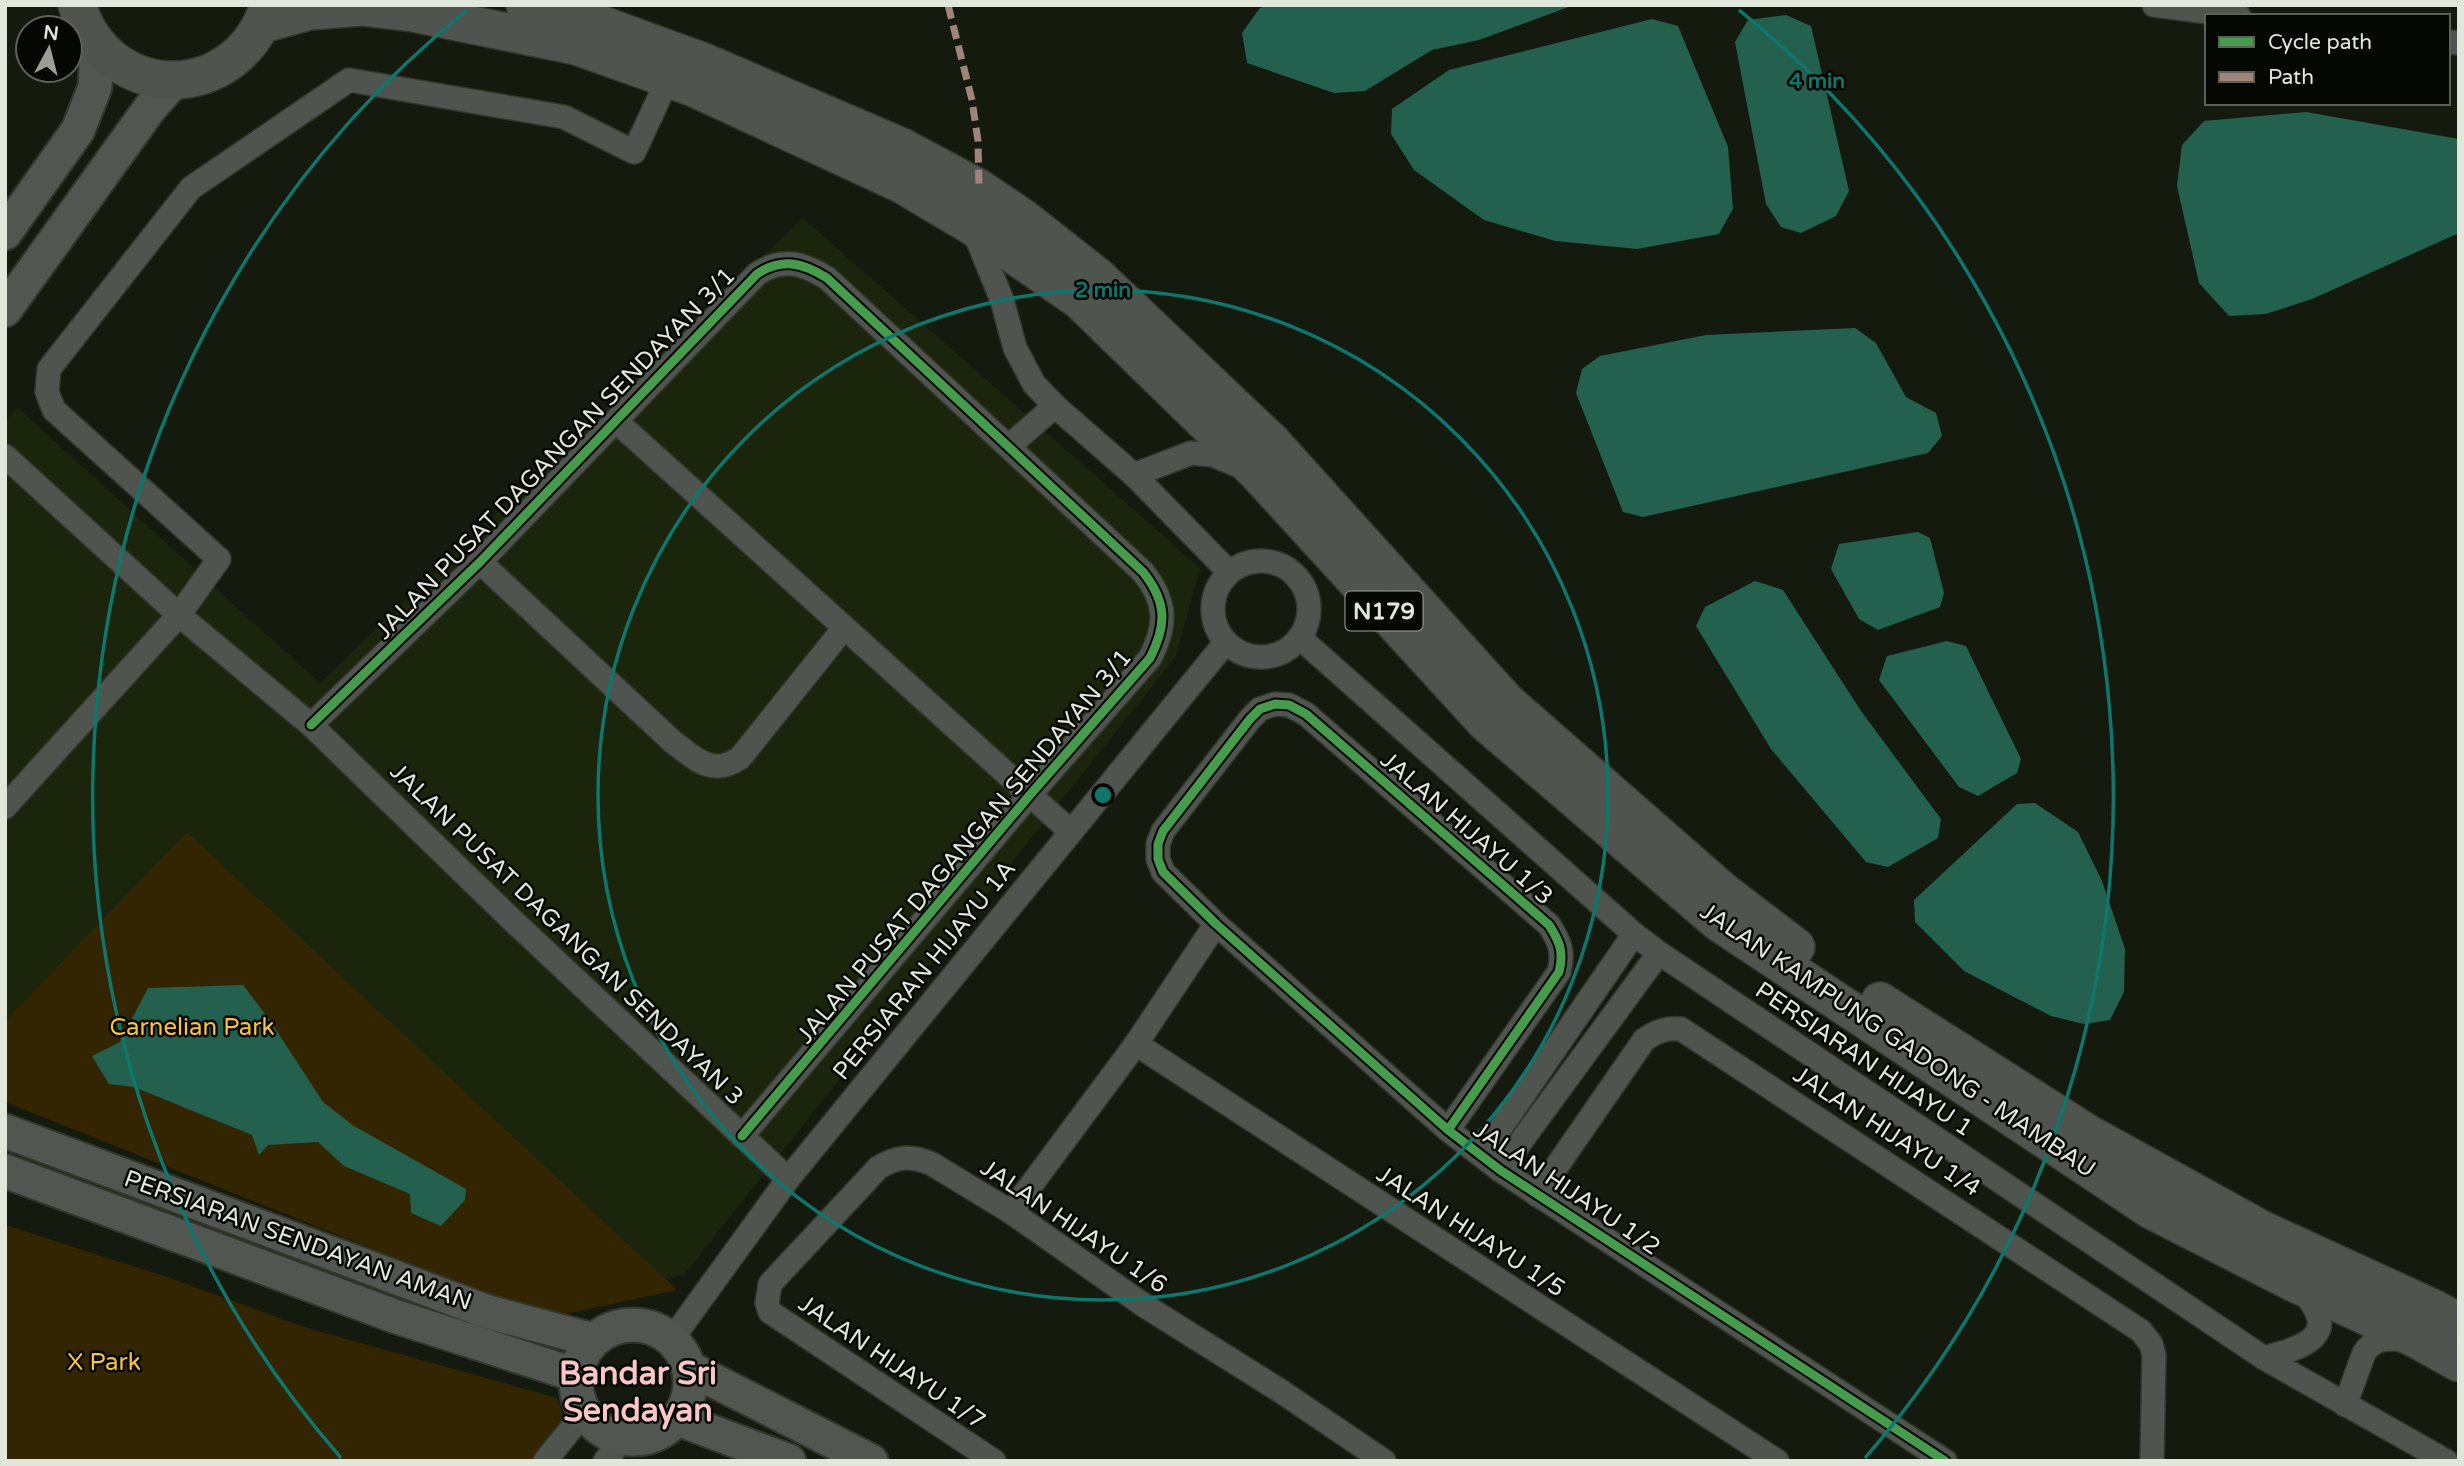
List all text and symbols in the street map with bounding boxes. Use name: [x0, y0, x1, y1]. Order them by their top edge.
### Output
north arrow: [14, 14, 84, 84]
legend: [2205, 14, 2450, 105]
text: N: [42, 21, 60, 45]
text: Cycle path: [2268, 30, 2372, 55]
text: Path: [2268, 65, 2314, 90]
text: 4 min: [1789, 69, 1845, 94]
street label: JALAN PUSAT DAGANGAN SENDAYAN 3/1: [369, 261, 742, 645]
text: 2 min: [1075, 278, 1131, 303]
road number: N179: [1346, 592, 1422, 631]
street label: JALAN PUSAT DAGANGAN SENDAYAN 3/1: [791, 643, 1138, 1049]
street label: JALAN HIJAYU 1/3: [1375, 746, 1559, 911]
street label: JALAN PUSAT DAGANGAN SENDAYAN 3: [384, 757, 749, 1112]
centre of rings: [1091, 783, 1115, 807]
street label: PERSIARAN HIJAYU 1A: [827, 855, 1022, 1086]
street label: JALAN KAMPUNG GADONG - MAMBAU: [1695, 897, 2101, 1184]
street label: PERSIARAN HIJAYU 1: [1749, 976, 1978, 1143]
park label: Carnelian Park: [109, 1013, 275, 1042]
street label: JALAN HIJAYU 1/4: [1788, 1060, 1986, 1203]
street label: JALAN HIJAYU 1/2: [1468, 1115, 1666, 1262]
street label: JALAN HIJAYU 1/6: [975, 1153, 1173, 1300]
street label: JALAN HIJAYU 1/5: [1371, 1160, 1570, 1303]
street label: PERSIARAN SENDAYAN AMAN: [120, 1164, 476, 1317]
street label: JALAN HIJAYU 1/7: [793, 1289, 991, 1436]
park label: X Park: [67, 1348, 141, 1377]
district label: Bandar Sri Sendayan: [559, 1355, 717, 1430]

